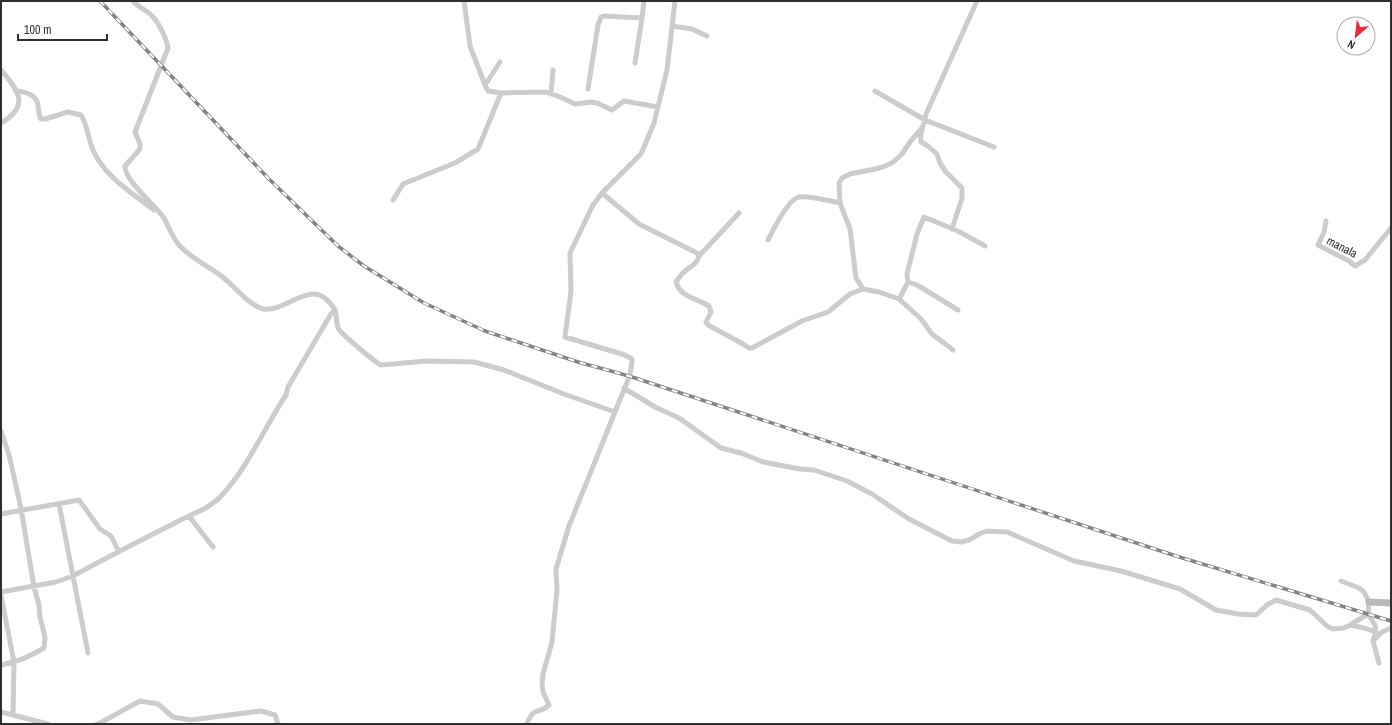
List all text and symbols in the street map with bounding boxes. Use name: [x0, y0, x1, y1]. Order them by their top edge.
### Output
scale bar: [18, 16, 107, 42]
north arrow: [1336, 16, 1376, 56]
text: 100 m: [24, 22, 51, 38]
text: N: [1345, 37, 1357, 53]
street label: manala: [1324, 233, 1360, 262]

